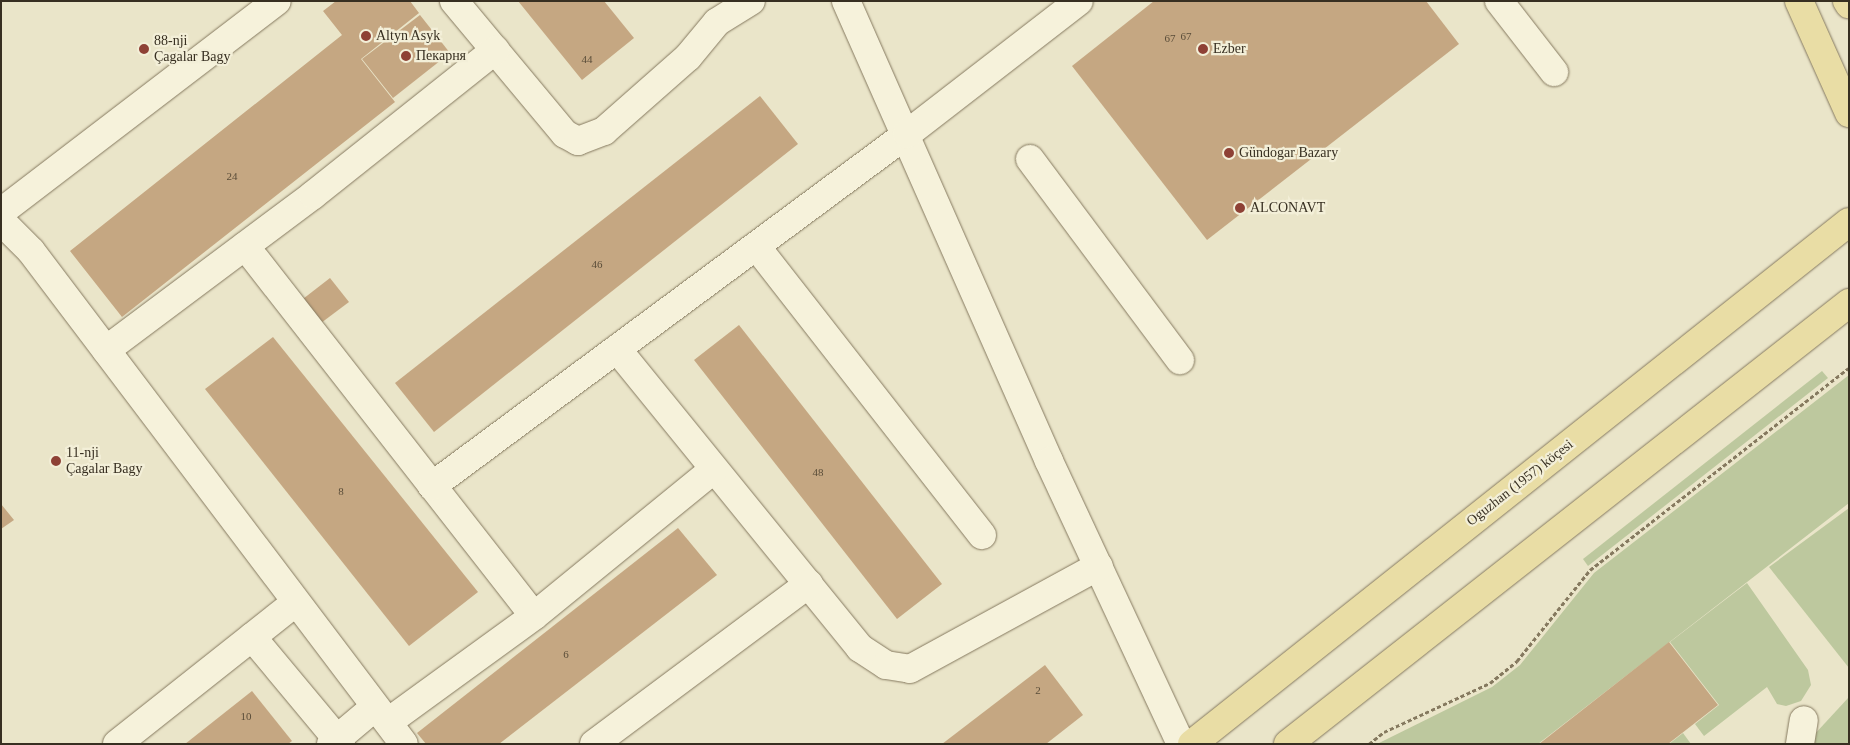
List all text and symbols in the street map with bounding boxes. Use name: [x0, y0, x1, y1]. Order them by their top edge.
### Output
place label: Altyn Asyk: [376, 28, 441, 44]
house number: 67: [1180, 29, 1192, 43]
marker: Altyn Asyk: [360, 30, 372, 42]
house number: 67: [1164, 31, 1176, 45]
place label: 88-nji Çagalar Bagy: [154, 33, 231, 65]
place label: Ezber: [1213, 41, 1246, 57]
marker: 88-nji Çagalar Bagy: [138, 43, 150, 55]
marker: Ezber: [1197, 43, 1209, 55]
place label: Пекарня: [416, 48, 466, 64]
marker: Пекарня: [400, 50, 412, 62]
house number: 44: [582, 52, 592, 66]
place label: Gündogar Bazary: [1239, 145, 1338, 161]
marker: Gündogar Bazary: [1223, 147, 1235, 159]
house number: 24: [226, 169, 238, 183]
place label: ALCONAVT: [1250, 200, 1325, 216]
marker: ALCONAVT: [1234, 202, 1246, 214]
house number: 46: [592, 257, 602, 271]
street label: Oguzhan (1957) köçesi: [1463, 436, 1577, 530]
place label: 11-nji Çagalar Bagy: [66, 445, 143, 478]
marker: 11-nji Çagalar Bagy: [50, 455, 62, 467]
house number: 48: [812, 465, 824, 479]
house number: 8: [338, 484, 344, 498]
house number: 6: [563, 647, 569, 661]
house number: 2: [1035, 683, 1041, 697]
house number: 10: [240, 709, 252, 723]

